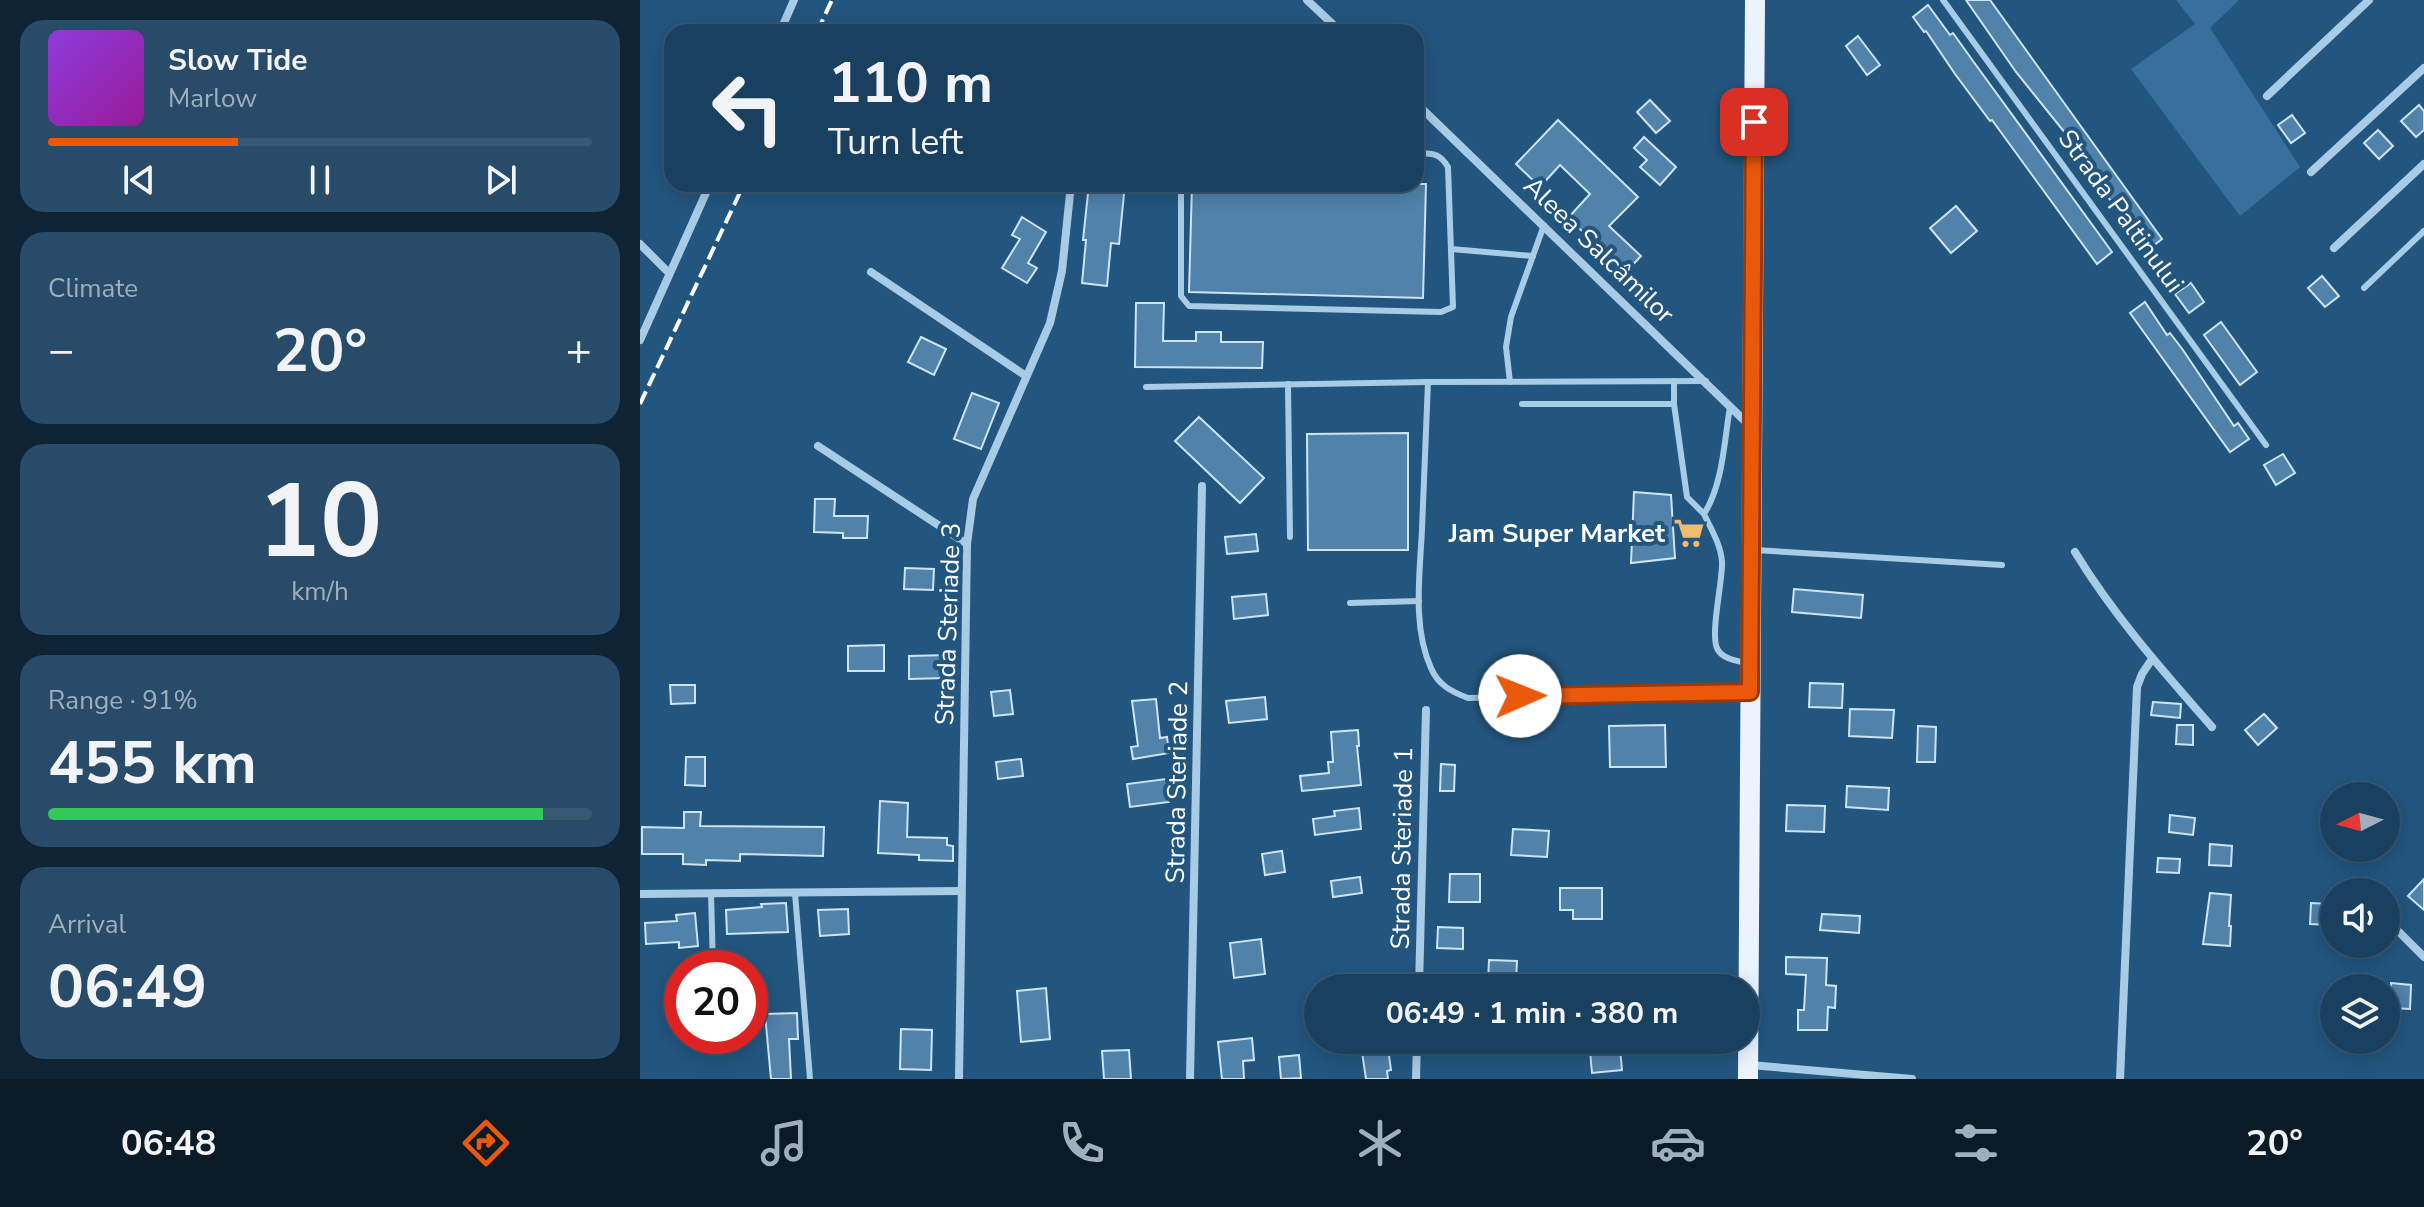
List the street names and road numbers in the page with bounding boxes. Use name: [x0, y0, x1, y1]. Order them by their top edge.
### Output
street label: Strada Paltinului: [2050, 122, 2192, 300]
street label: Aleea Salcâmilor: [1516, 169, 1683, 332]
street label: Strada Steriade 3: [927, 522, 969, 726]
street label: Strada Steriade 2: [1158, 680, 1196, 884]
street label: Strada Steriade 1: [1383, 746, 1421, 950]

